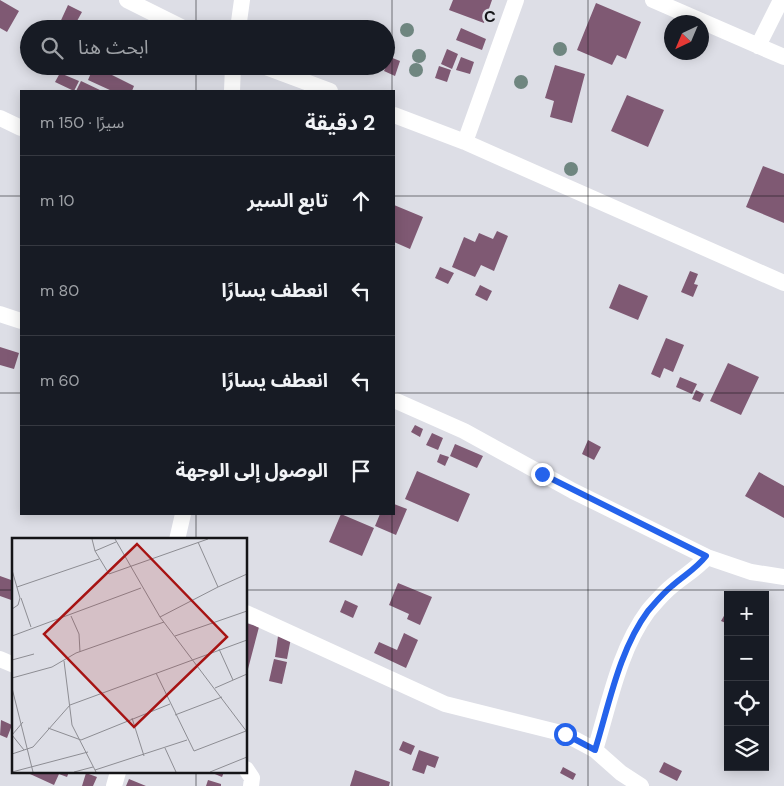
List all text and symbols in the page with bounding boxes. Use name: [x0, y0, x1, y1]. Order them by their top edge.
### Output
text: C: [484, 6, 496, 27]
north arrow: [664, 15, 709, 60]
search box: [20, 20, 395, 75]
icon: search: [38, 34, 66, 62]
text: ابحث هنا: [78, 35, 149, 60]
text: 2 دقيقة: [305, 109, 375, 137]
text: سيرًا · 150 m: [40, 112, 124, 133]
icon: ahead: [347, 187, 375, 215]
text: تابع السير: [247, 188, 328, 213]
text: 10 m: [40, 190, 74, 211]
icon: left: [347, 277, 375, 305]
text: انعطف يسارًا: [221, 278, 328, 303]
text: 80 m: [40, 280, 79, 301]
icon: left: [347, 367, 375, 395]
text: انعطف يسارًا: [221, 368, 328, 393]
text: 60 m: [40, 370, 80, 391]
icon: arrive: [347, 457, 375, 485]
text: الوصول إلى الوجهة: [176, 458, 328, 483]
route end: [531, 463, 554, 486]
inset map: [12, 538, 248, 774]
map controls: [724, 591, 769, 771]
button: +: [724, 591, 769, 636]
button: −: [724, 636, 769, 681]
button: locate: [724, 681, 769, 726]
route start: [554, 723, 577, 746]
button: layers: [724, 726, 769, 771]

